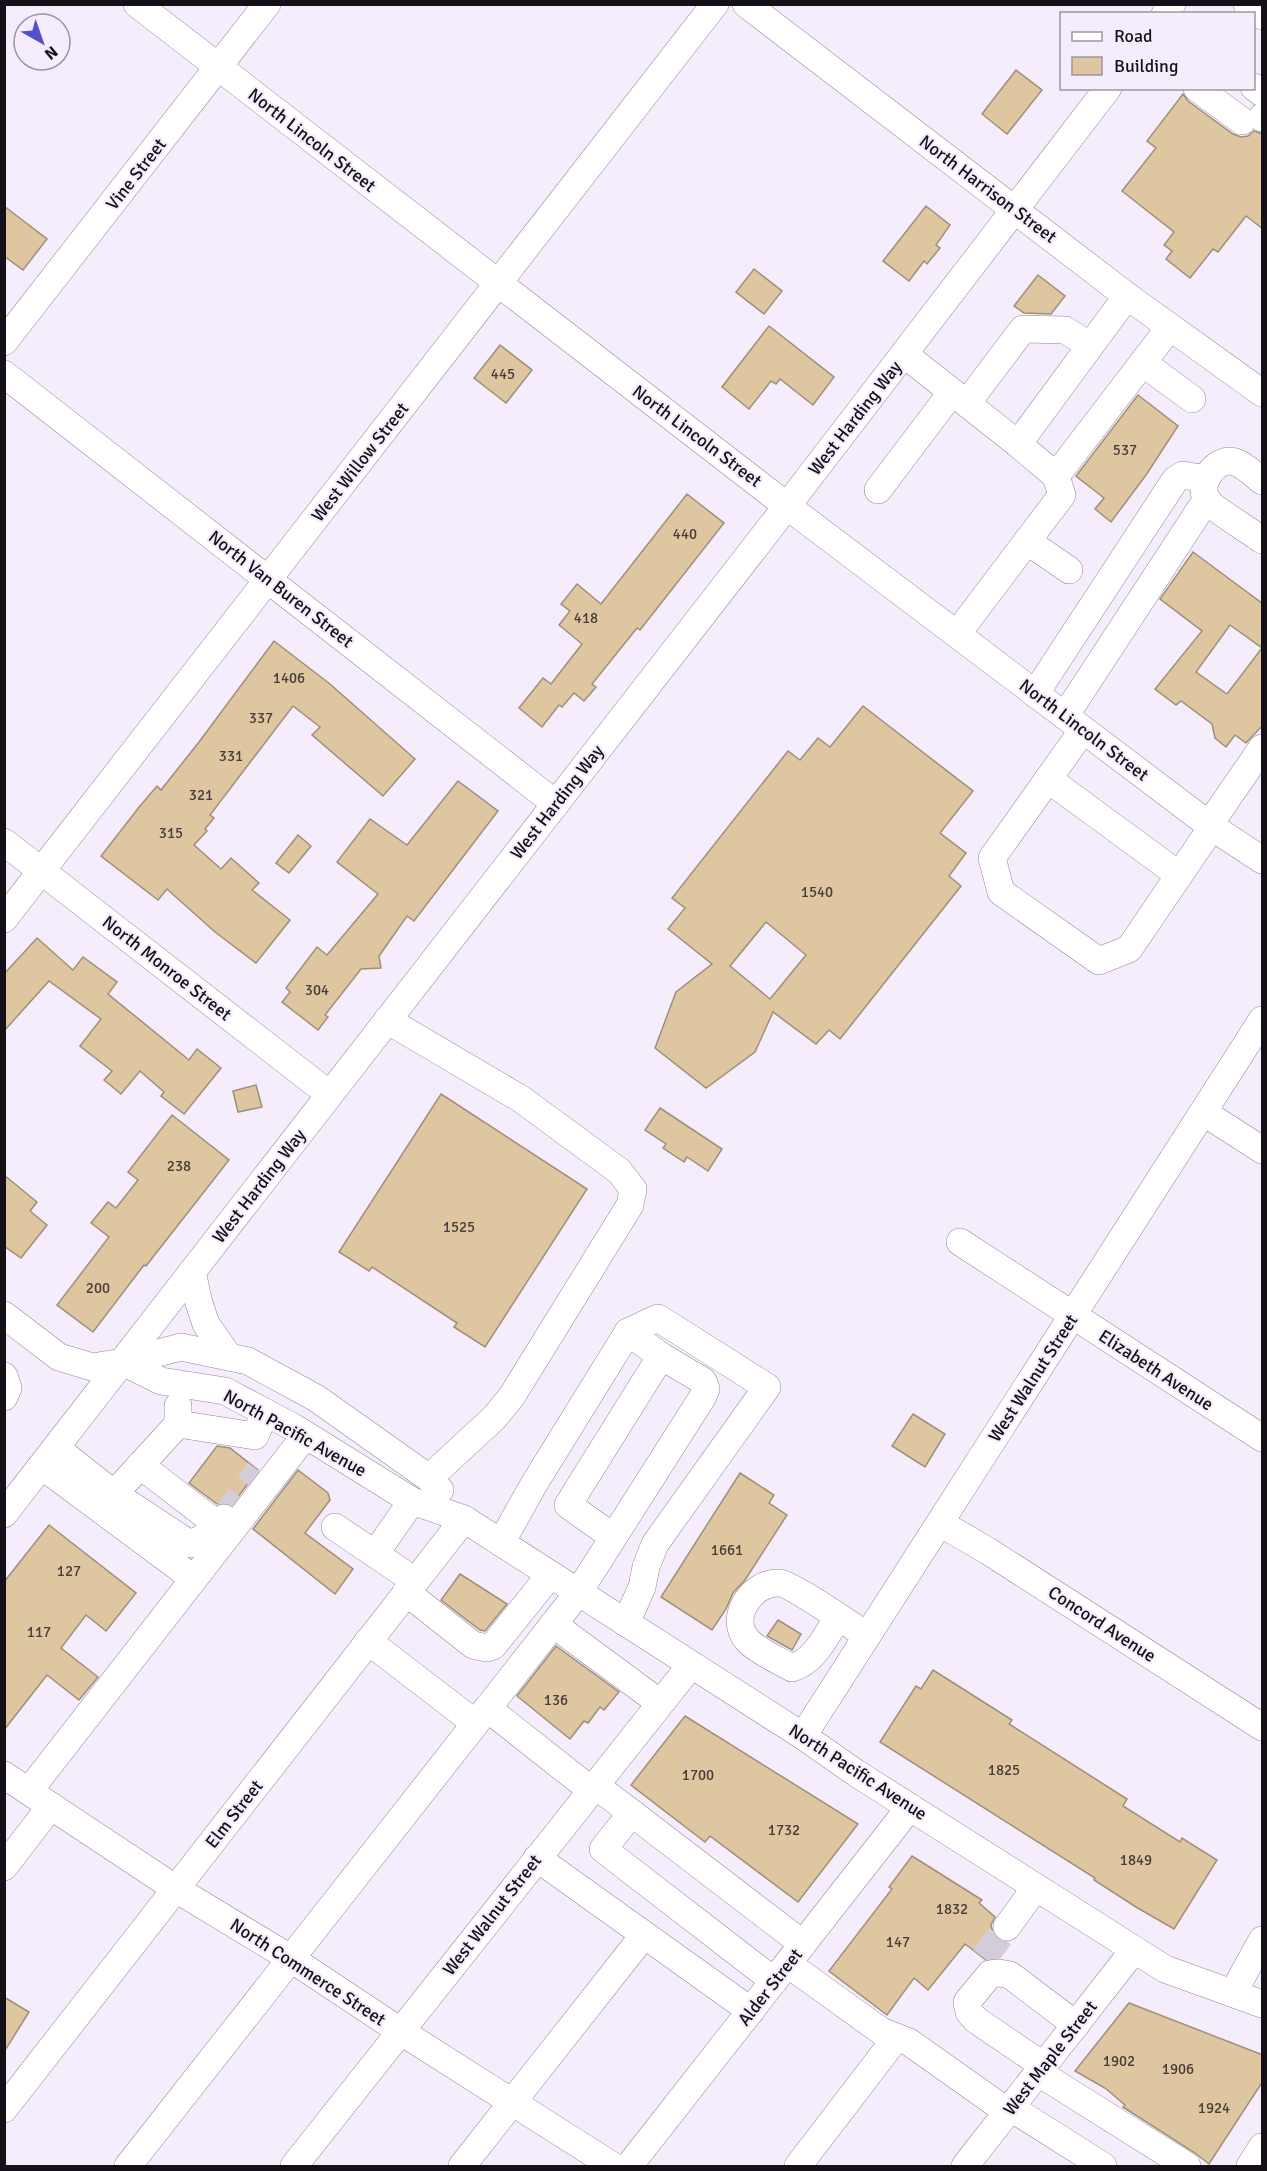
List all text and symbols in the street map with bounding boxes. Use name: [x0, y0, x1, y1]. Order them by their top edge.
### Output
north arrow: [12, 12, 72, 72]
legend: [1060, 12, 1255, 90]
text: Road: [1114, 25, 1153, 47]
text: N: [40, 41, 62, 64]
text: Building: [1114, 55, 1178, 77]
street label: North Lincoln Street: [244, 83, 380, 197]
street label: North Harrison Street: [915, 130, 1061, 248]
street label: Vine Street: [101, 134, 171, 214]
street label: West Harding Way: [804, 356, 907, 480]
house number: 445: [491, 365, 515, 383]
street label: North Lincoln Street: [628, 380, 766, 492]
street label: West Willow Street: [307, 398, 413, 526]
house number: 537: [1113, 441, 1137, 459]
house number: 440: [673, 525, 697, 543]
street label: North Van Buren Street: [204, 526, 358, 652]
house number: 418: [574, 609, 598, 627]
house number: 1406: [273, 669, 305, 687]
street label: North Lincoln Street: [1015, 674, 1153, 786]
house number: 337: [249, 709, 273, 727]
street label: West Harding Way: [506, 740, 609, 864]
house number: 331: [219, 747, 243, 765]
house number: 321: [189, 786, 213, 804]
house number: 315: [159, 824, 183, 842]
house number: 1540: [801, 883, 833, 901]
street label: North Monroe Street: [98, 911, 236, 1025]
house number: 304: [305, 981, 329, 999]
street label: West Harding Way: [208, 1124, 311, 1248]
house number: 238: [167, 1157, 191, 1175]
house number: 1525: [443, 1218, 475, 1236]
house number: 200: [86, 1279, 110, 1297]
street label: West Walnut Street: [984, 1310, 1082, 1446]
street label: Elizabeth Avenue: [1095, 1325, 1217, 1415]
street label: North Pacific Avenue: [220, 1385, 370, 1481]
house number: 1661: [711, 1541, 743, 1559]
house number: 127: [57, 1562, 81, 1580]
street label: Concord Avenue: [1044, 1581, 1160, 1667]
house number: 117: [27, 1623, 51, 1641]
house number: 136: [544, 1691, 568, 1709]
street label: North Pacific Avenue: [785, 1719, 931, 1825]
house number: 1825: [988, 1761, 1020, 1779]
house number: 1700: [682, 1766, 714, 1784]
street label: Elm Street: [200, 1775, 268, 1853]
house number: 1732: [768, 1821, 800, 1839]
street label: West Walnut Street: [438, 1850, 546, 1980]
house number: 1849: [1120, 1851, 1152, 1869]
house number: 1832: [936, 1900, 968, 1918]
street label: North Commerce Street: [226, 1913, 390, 2031]
house number: 147: [886, 1933, 910, 1951]
street label: Alder Street: [733, 1944, 807, 2030]
street label: West Maple Street: [998, 1996, 1102, 2120]
house number: 1902: [1103, 2052, 1135, 2070]
house number: 1906: [1162, 2060, 1194, 2078]
house number: 1924: [1198, 2099, 1230, 2117]

